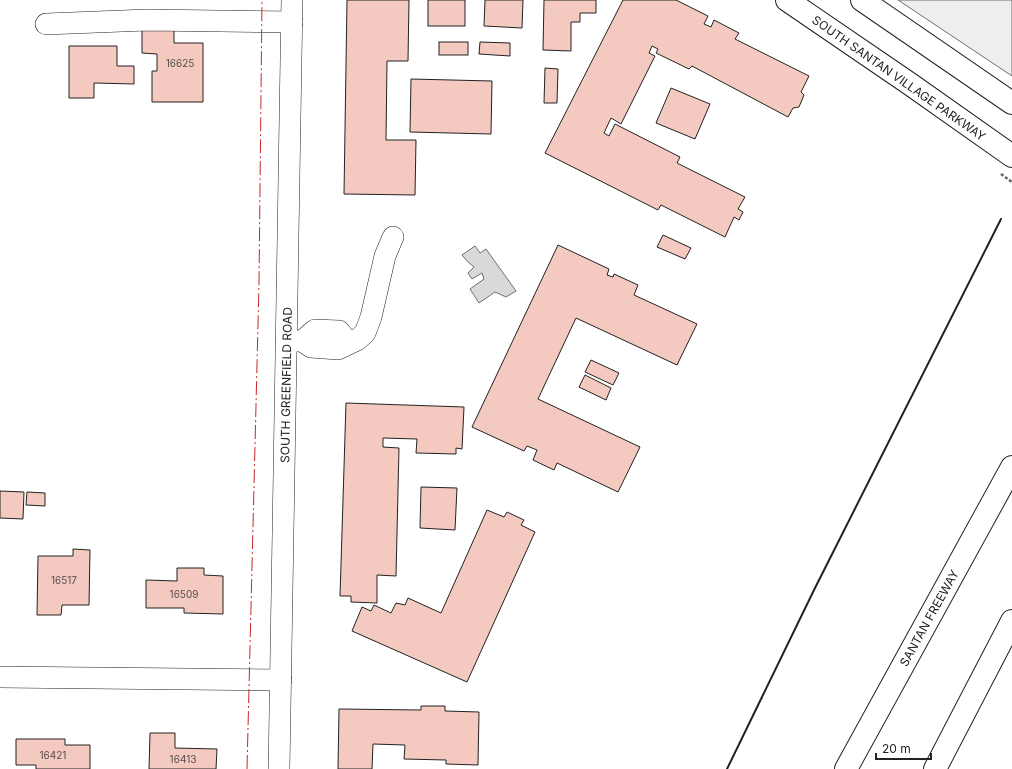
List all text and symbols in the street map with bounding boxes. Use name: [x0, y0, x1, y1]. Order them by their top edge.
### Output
street label: SOUTH SANTAN VILLAGE PARKWAY: [809, 12, 989, 144]
house number: 16625: [166, 57, 194, 69]
street label: SOUTH GREENFIELD ROAD: [277, 307, 295, 463]
street label: SANTAN FREEWAY: [896, 567, 962, 669]
house number: 16517: [51, 574, 77, 586]
house number: 16509: [170, 588, 198, 600]
scale bar: [876, 735, 931, 761]
text: 20 m: [882, 741, 911, 756]
house number: 16421: [40, 749, 66, 761]
house number: 16413: [170, 753, 196, 765]

